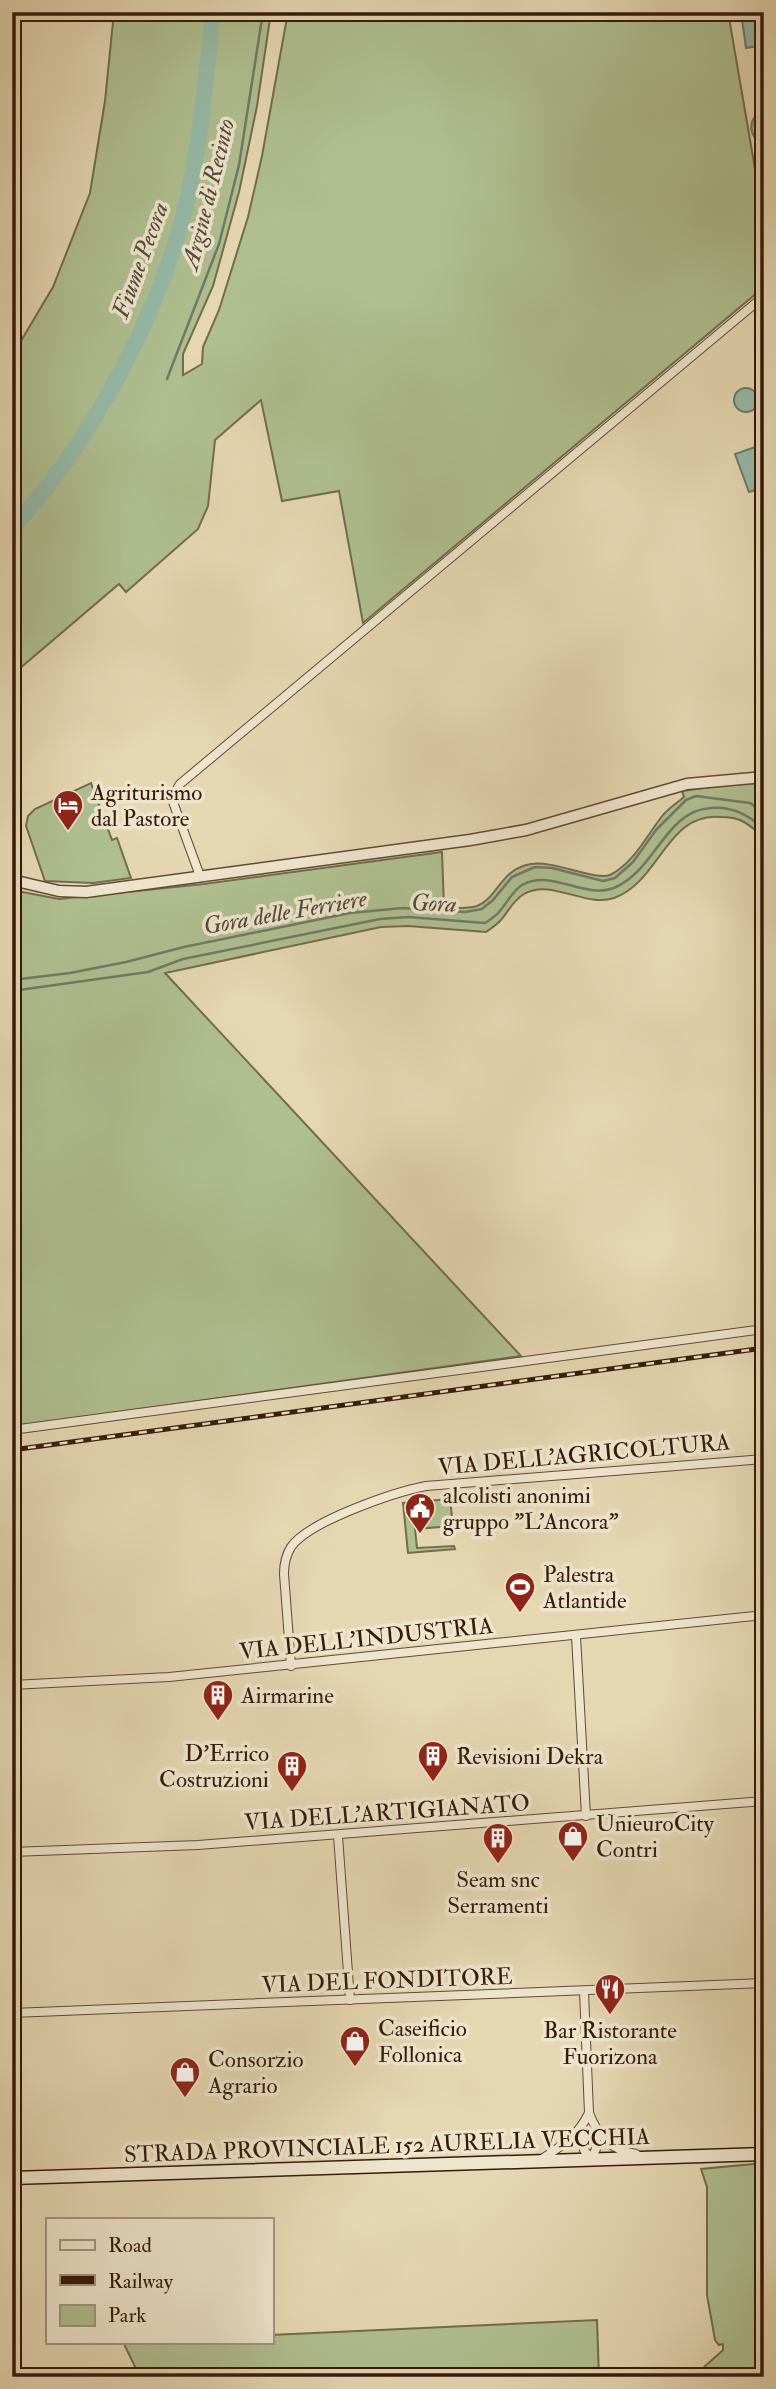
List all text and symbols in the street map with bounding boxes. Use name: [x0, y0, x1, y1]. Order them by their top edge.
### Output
water label: Argine di Recinto: [174, 116, 242, 276]
water label: Fiume Pecora: [105, 198, 176, 323]
place label: Agriturismo dal Pastore: [90, 778, 202, 833]
hotel icon: Agriturismo dal Pastore: [51, 788, 85, 832]
water label: Gora delle Ferriere: [201, 883, 370, 942]
water label: Gora: [411, 887, 457, 920]
street label: VIA DELL'AGRICOLTURA: [437, 1427, 732, 1482]
place label: alcolisti anonimi gruppo "L'Ancora": [443, 1481, 619, 1537]
public building icon: alcolisti anonimi gruppo "L'Ancora": [403, 1491, 437, 1535]
place label: Palestra Atlantide: [542, 1560, 627, 1615]
sports icon: Palestra Atlantide: [503, 1570, 537, 1614]
street label: VIA DELL'INDUSTRIA: [238, 1611, 495, 1666]
building icon: Airmarine: [201, 1678, 235, 1722]
place label: Airmarine: [240, 1681, 334, 1710]
place label: D'Errico Costruzioni: [159, 1739, 269, 1794]
building icon: Revisioni Dekra: [416, 1739, 450, 1783]
place label: Revisioni Dekra: [456, 1742, 604, 1771]
building icon: D'Errico Costruzioni: [275, 1749, 309, 1793]
street label: VIA DELL'ARTIGIANATO: [243, 1788, 531, 1837]
place label: UnieuroCity Contri: [596, 1809, 715, 1864]
shop icon: UnieuroCity Contri: [556, 1819, 590, 1863]
building icon: Seam snc Serramenti: [481, 1821, 515, 1865]
place label: Seam snc Serramenti: [447, 1865, 549, 1920]
street label: VIA DEL FONDITORE: [261, 1962, 513, 1999]
restaurant icon: Bar Ristorante Fuorizona: [593, 1972, 627, 2016]
place label: Caseificio Follonica: [378, 2014, 467, 2069]
place label: Bar Ristorante Fuorizona: [543, 2016, 677, 2071]
shop icon: Caseificio Follonica: [338, 2024, 372, 2068]
place label: Consorzio Agrario: [207, 2045, 304, 2100]
shop icon: Consorzio Agrario: [168, 2055, 202, 2099]
street label: STRADA PROVINCIALE 152 AURELIA VECCHIA: [123, 2122, 651, 2169]
legend: [46, 2218, 273, 2344]
text: Road: [108, 2232, 153, 2259]
text: Railway: [108, 2268, 174, 2295]
text: Park: [108, 2302, 146, 2329]

